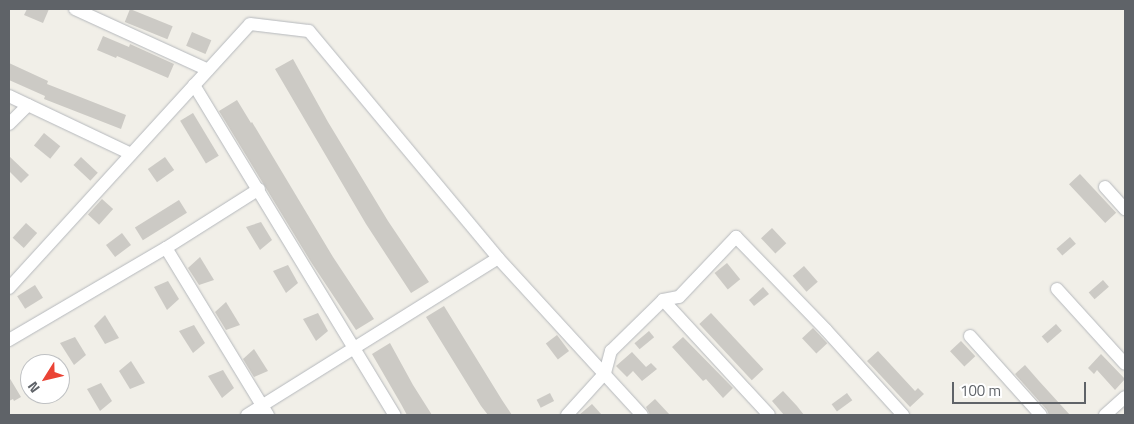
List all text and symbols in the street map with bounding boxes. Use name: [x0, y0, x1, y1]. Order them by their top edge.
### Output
north arrow: [20, 354, 70, 404]
scale bar: [954, 372, 1088, 404]
text: N: [22, 377, 45, 398]
text: 100 m: [960, 379, 1001, 402]

